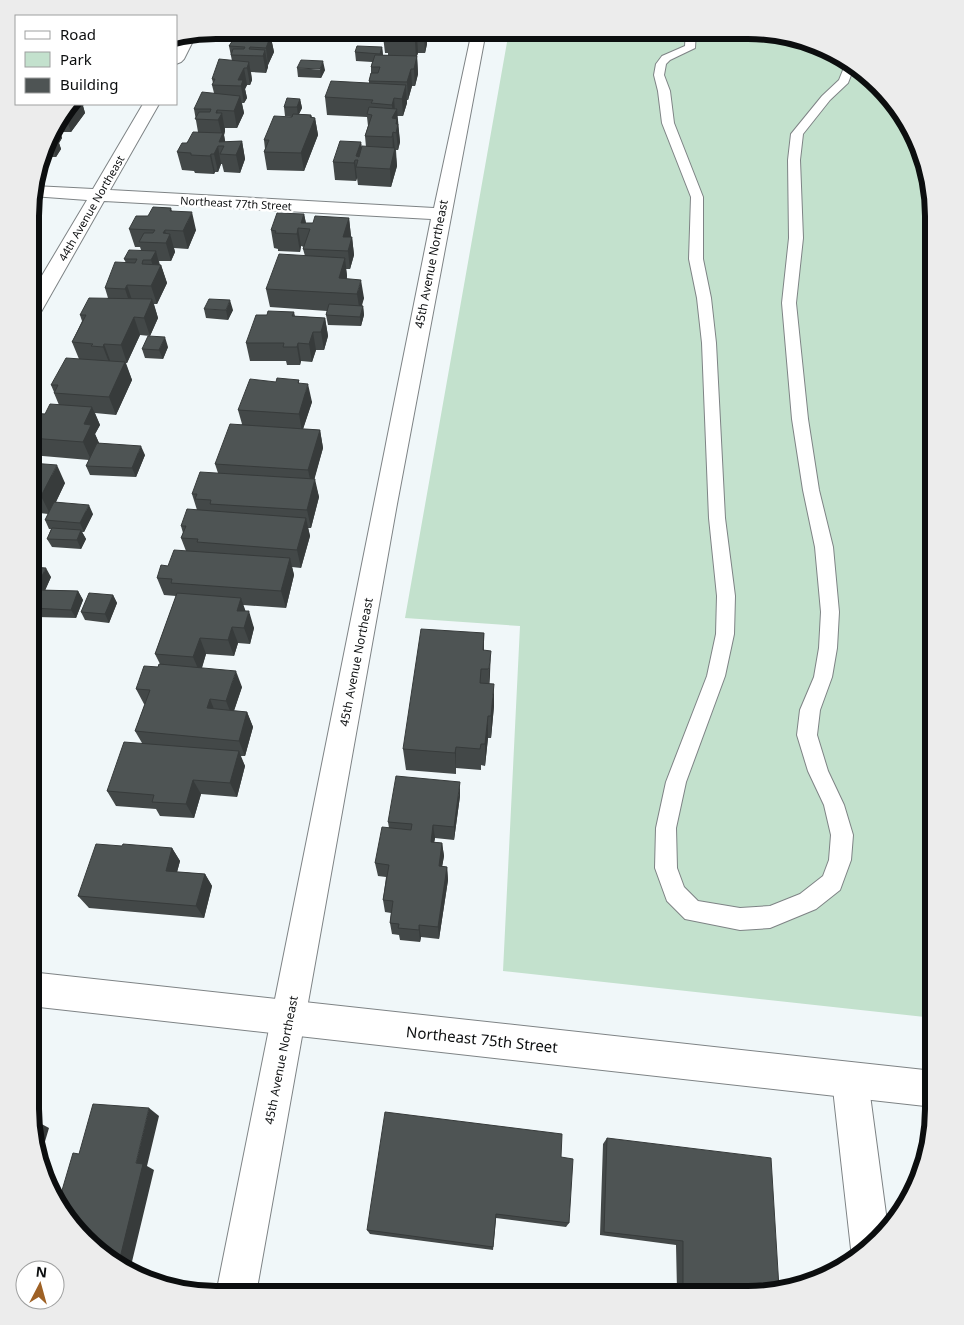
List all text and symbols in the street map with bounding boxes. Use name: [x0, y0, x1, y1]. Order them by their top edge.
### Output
legend: [15, 15, 178, 105]
text: Road: [60, 24, 96, 44]
text: Park: [60, 49, 92, 69]
text: Building: [60, 74, 118, 94]
street label: 44th Avenue Northeast: [55, 152, 127, 264]
street label: Northeast 77th Street: [180, 193, 292, 213]
street label: 45th Avenue Northeast: [410, 198, 452, 330]
street label: 45th Avenue Northeast: [335, 596, 377, 728]
street label: 45th Avenue Northeast: [260, 994, 302, 1126]
street label: Northeast 75th Street: [405, 1021, 559, 1057]
north arrow: [15, 1260, 65, 1310]
text: N: [35, 1262, 48, 1282]

